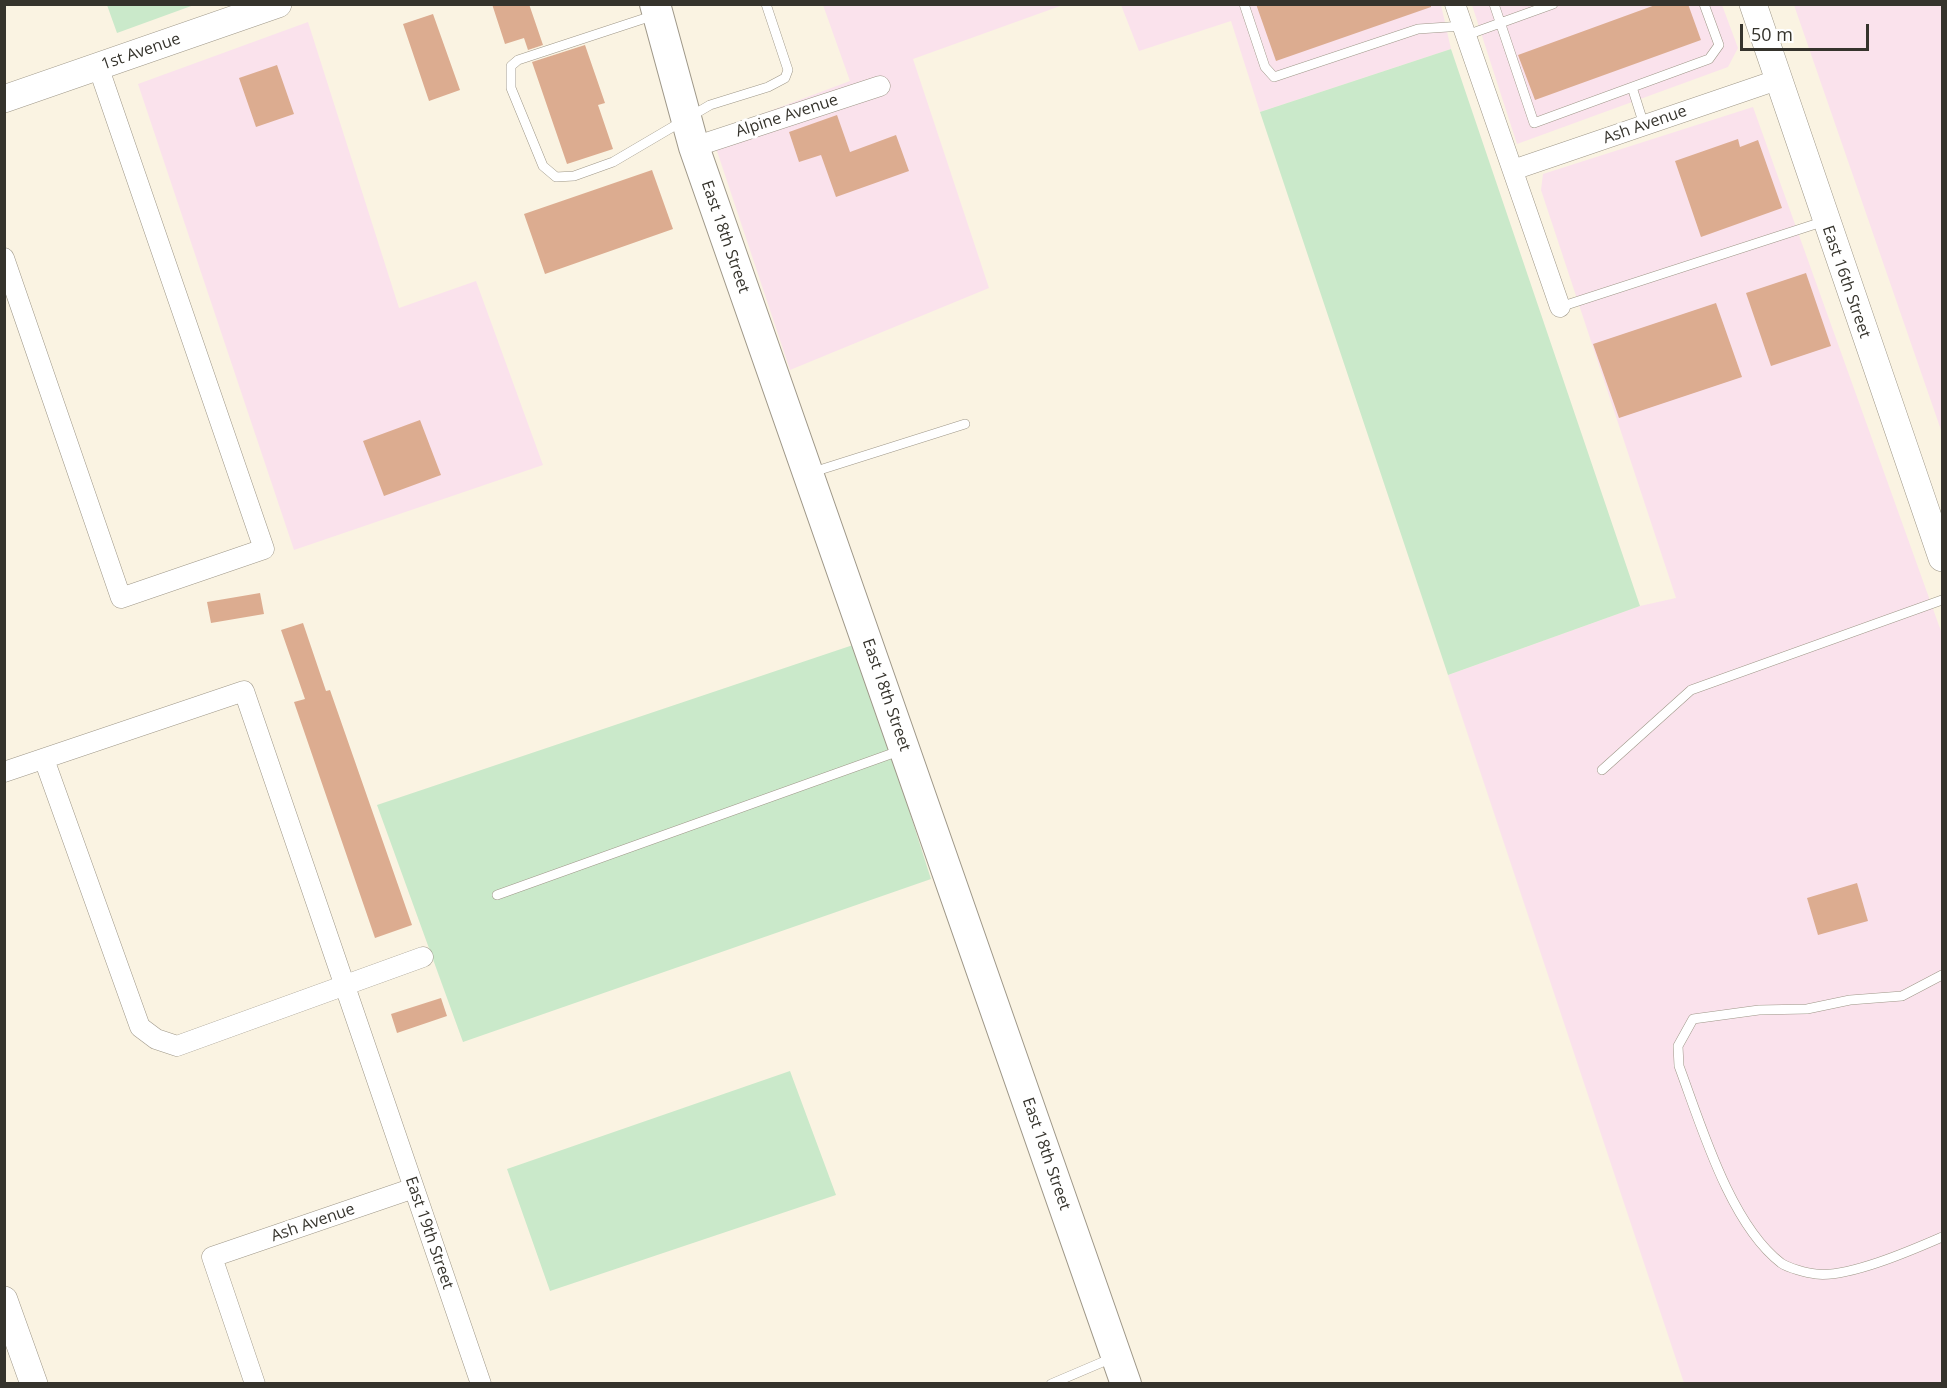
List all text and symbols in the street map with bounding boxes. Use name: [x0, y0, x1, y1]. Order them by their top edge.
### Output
scale bar: [1743, 12, 1872, 50]
text: 50 m: [1751, 22, 1793, 46]
street label: 1st Avenue: [99, 30, 183, 74]
street label: Alpine Avenue: [733, 90, 841, 142]
street label: Ash Avenue: [1601, 102, 1689, 148]
street label: East 18th Street: [697, 178, 753, 296]
street label: East 16th Street: [1818, 223, 1874, 341]
street label: East 18th Street: [858, 636, 914, 754]
street label: East 18th Street: [1018, 1095, 1074, 1213]
street label: East 19th Street: [401, 1174, 457, 1292]
street label: Ash Avenue: [269, 1200, 357, 1246]

